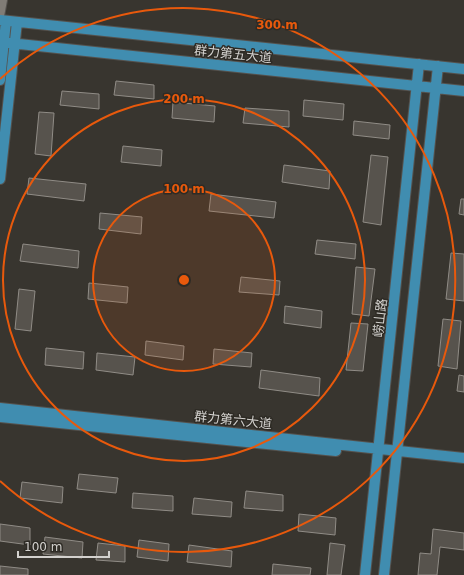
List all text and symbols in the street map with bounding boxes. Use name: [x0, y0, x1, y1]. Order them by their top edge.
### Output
text: 300 m: [256, 18, 298, 32]
street label: 群力第五大道: [193, 42, 273, 66]
text: 200 m: [163, 92, 205, 106]
text: 100 m: [163, 182, 205, 196]
centre of rings: [177, 273, 191, 287]
street label: 崂山路: [371, 298, 389, 338]
street label: 群力第六大道: [193, 408, 273, 432]
scale bar: [18, 533, 109, 559]
text: 100 m: [24, 540, 62, 554]

